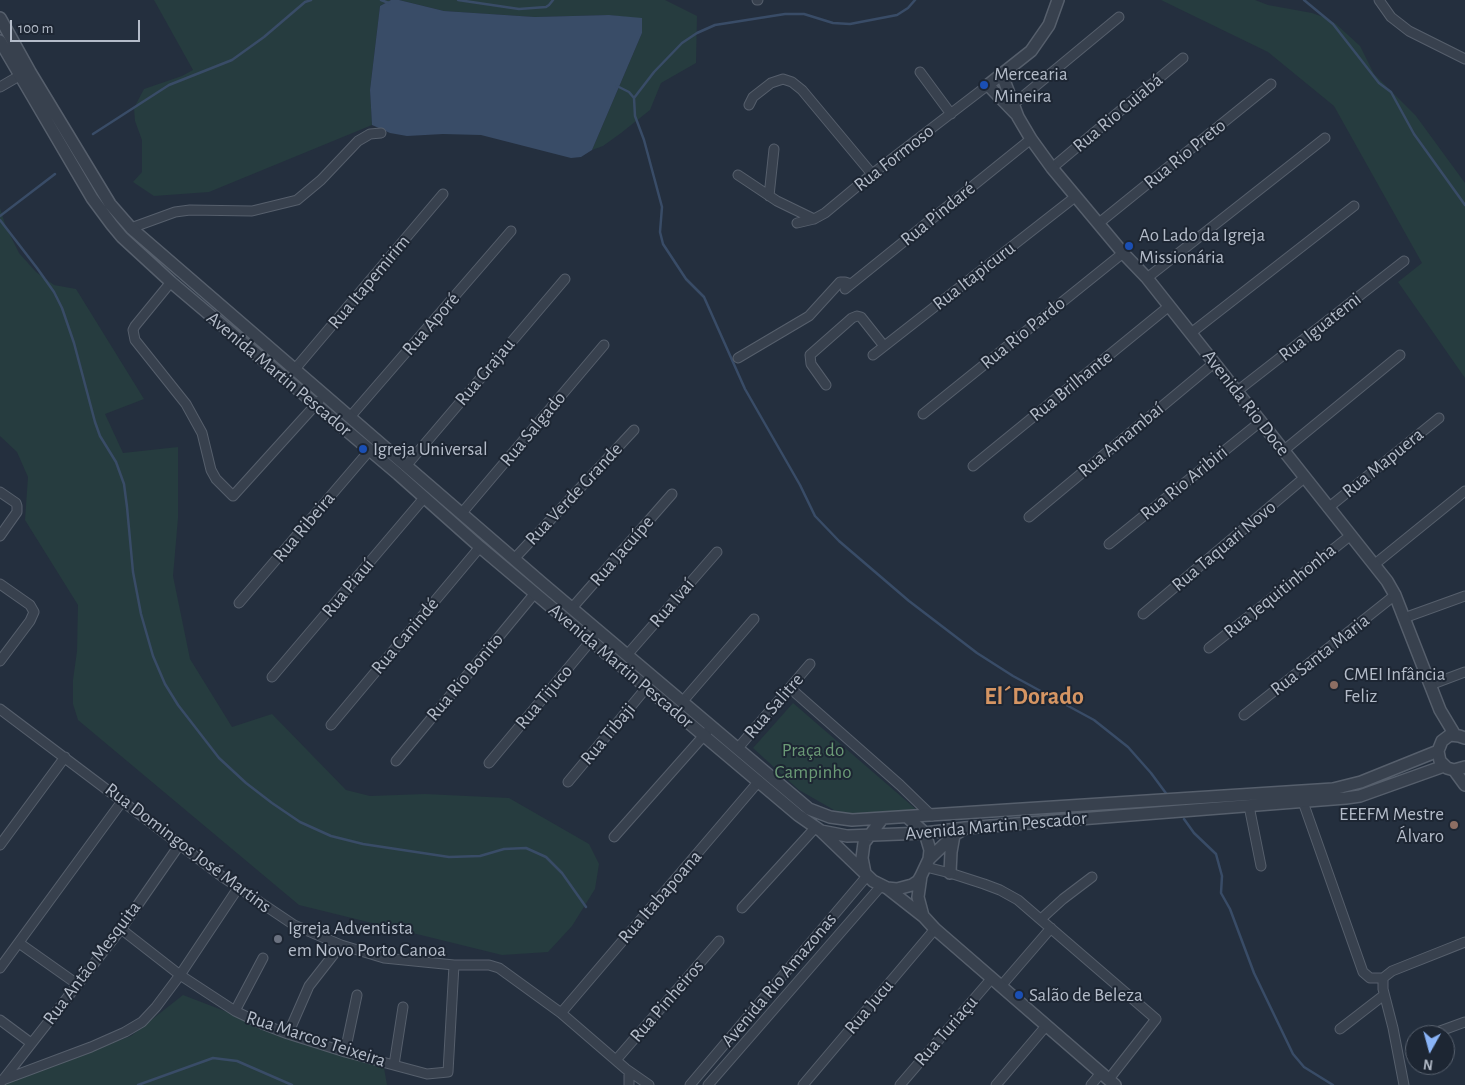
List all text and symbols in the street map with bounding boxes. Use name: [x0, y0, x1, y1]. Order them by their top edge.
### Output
scale bar: [12, 10, 142, 42]
text: 100 m: [18, 21, 53, 36]
place label: Mercearia Mineira: [994, 63, 1068, 107]
street label: Rua Rio Cuiabá: [1068, 69, 1168, 157]
marker: Mercearia Mineira: [978, 79, 990, 91]
street label: Rua Rio Preto: [1139, 114, 1231, 194]
street label: Rua Formoso: [849, 120, 939, 196]
street label: Rua Pindaré: [896, 177, 980, 251]
place label: Ao Lado da Igreja Missionária: [1139, 224, 1265, 268]
street label: Rua Itapemirim: [323, 230, 415, 334]
street label: Rua Itapicuru: [928, 237, 1020, 315]
marker: Ao Lado da Igreja Missionária: [1123, 240, 1135, 252]
street label: Rua Aporé: [397, 288, 465, 360]
street label: Rua Iguatemi: [1274, 288, 1366, 366]
street label: Rua Rio Pardo: [976, 292, 1070, 374]
street label: Avenida Martin Pescador: [202, 307, 356, 441]
street label: Rua Grajau: [450, 334, 520, 410]
street label: Avenida Rio Doce: [1197, 345, 1295, 461]
street label: Rua Brilhante: [1025, 346, 1117, 426]
street label: Rua Salgado: [495, 387, 571, 471]
street label: Rua Amambaí: [1074, 398, 1168, 482]
street label: Rua Mapuera: [1338, 423, 1428, 503]
place label: Igreja Universal: [373, 438, 488, 460]
street label: Rua Verde Grande: [521, 438, 627, 550]
street label: Rua Rio Aribiri: [1136, 441, 1232, 525]
marker: Igreja Universal: [357, 443, 369, 455]
street label: Rua Ribeira: [268, 487, 340, 567]
street label: Rua Taquari Novo: [1167, 496, 1281, 596]
street label: Rua Jacuípe: [585, 511, 659, 591]
street label: Rua Jequitinhonha: [1219, 539, 1341, 643]
street label: Rua Piauí: [317, 554, 379, 622]
street label: Rua Ivaí: [645, 574, 699, 632]
street label: Rua Canindé: [366, 593, 444, 679]
street label: Avenida Martin Pescador: [544, 599, 698, 733]
street label: Rua Santa Maria: [1266, 609, 1374, 701]
street label: Rua Rio Bonito: [422, 628, 508, 726]
street label: Rua Tijuco: [511, 660, 577, 734]
place label: CMEI Infância Feliz: [1344, 663, 1445, 707]
street label: Rua Salitre: [739, 669, 809, 743]
marker: CMEI Infância Feliz: [1328, 679, 1340, 691]
district label: El´Dorado: [984, 683, 1084, 711]
street label: Rua Tibaji: [576, 698, 640, 770]
park label: Praça do Campinho: [775, 739, 851, 783]
street label: Rua Domingos José Martins: [100, 778, 276, 918]
place label: EEEFM Mestre Álvaro: [1339, 803, 1444, 847]
street label: Avenida Martin Pescador: [904, 807, 1088, 845]
marker: EEEFM Mestre Álvaro: [1448, 819, 1460, 831]
street label: Rua Itabapoana: [613, 846, 707, 948]
street label: Rua Antão Mesquita: [38, 897, 146, 1029]
street label: Avenida Rio Amazonas: [716, 908, 842, 1052]
place label: Igreja Adventista em Novo Porto Canoa: [288, 917, 446, 961]
marker: Igreja Adventista em Novo Porto Canoa: [272, 933, 284, 945]
street label: Rua Pinheiros: [625, 955, 709, 1047]
street label: Rua Jucu: [840, 975, 898, 1039]
place label: Salão de Beleza: [1029, 984, 1143, 1006]
marker: Salão de Beleza: [1013, 989, 1025, 1001]
street label: Rua Turiaçu: [909, 991, 983, 1071]
street label: Rua Marcos Teixeira: [243, 1006, 389, 1072]
north arrow: [1405, 1025, 1455, 1075]
text: N: [1423, 1056, 1434, 1071]

